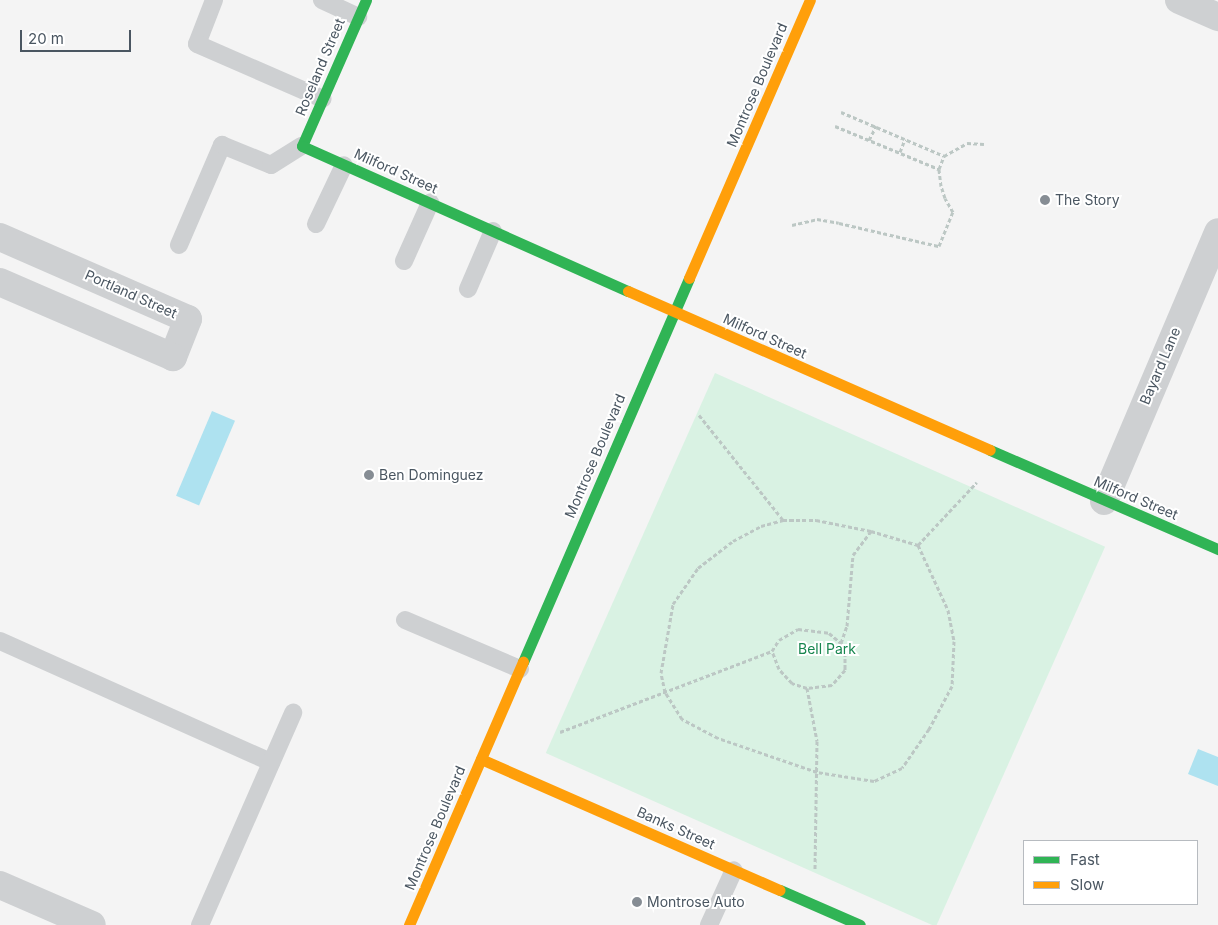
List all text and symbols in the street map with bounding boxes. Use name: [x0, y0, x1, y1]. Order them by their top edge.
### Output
street label: Roseland Street: [292, 16, 348, 118]
scale bar: [22, 20, 134, 52]
street label: Montrose Boulevard: [723, 20, 791, 150]
text: 20 m: [28, 29, 64, 48]
street label: Milford Street: [352, 145, 440, 197]
place label: The Story: [1055, 192, 1120, 208]
marker: The Story: [1039, 194, 1051, 206]
street label: Portland Street: [82, 266, 180, 322]
street label: Milford Street: [721, 310, 809, 362]
street label: Bayard Lane: [1136, 325, 1184, 407]
street label: Montrose Boulevard: [561, 391, 629, 521]
place label: Ben Dominguez: [379, 467, 484, 483]
marker: Ben Dominguez: [363, 469, 375, 481]
street label: Milford Street: [1091, 473, 1181, 523]
park label: Bell Park: [798, 641, 856, 657]
street label: Montrose Boulevard: [401, 763, 469, 893]
street label: Banks Street: [634, 803, 718, 853]
legend: [1023, 840, 1198, 905]
text: Fast: [1070, 850, 1100, 869]
text: Slow: [1070, 875, 1104, 894]
place label: Montrose Auto: [647, 894, 745, 910]
marker: Montrose Auto: [631, 896, 643, 908]

